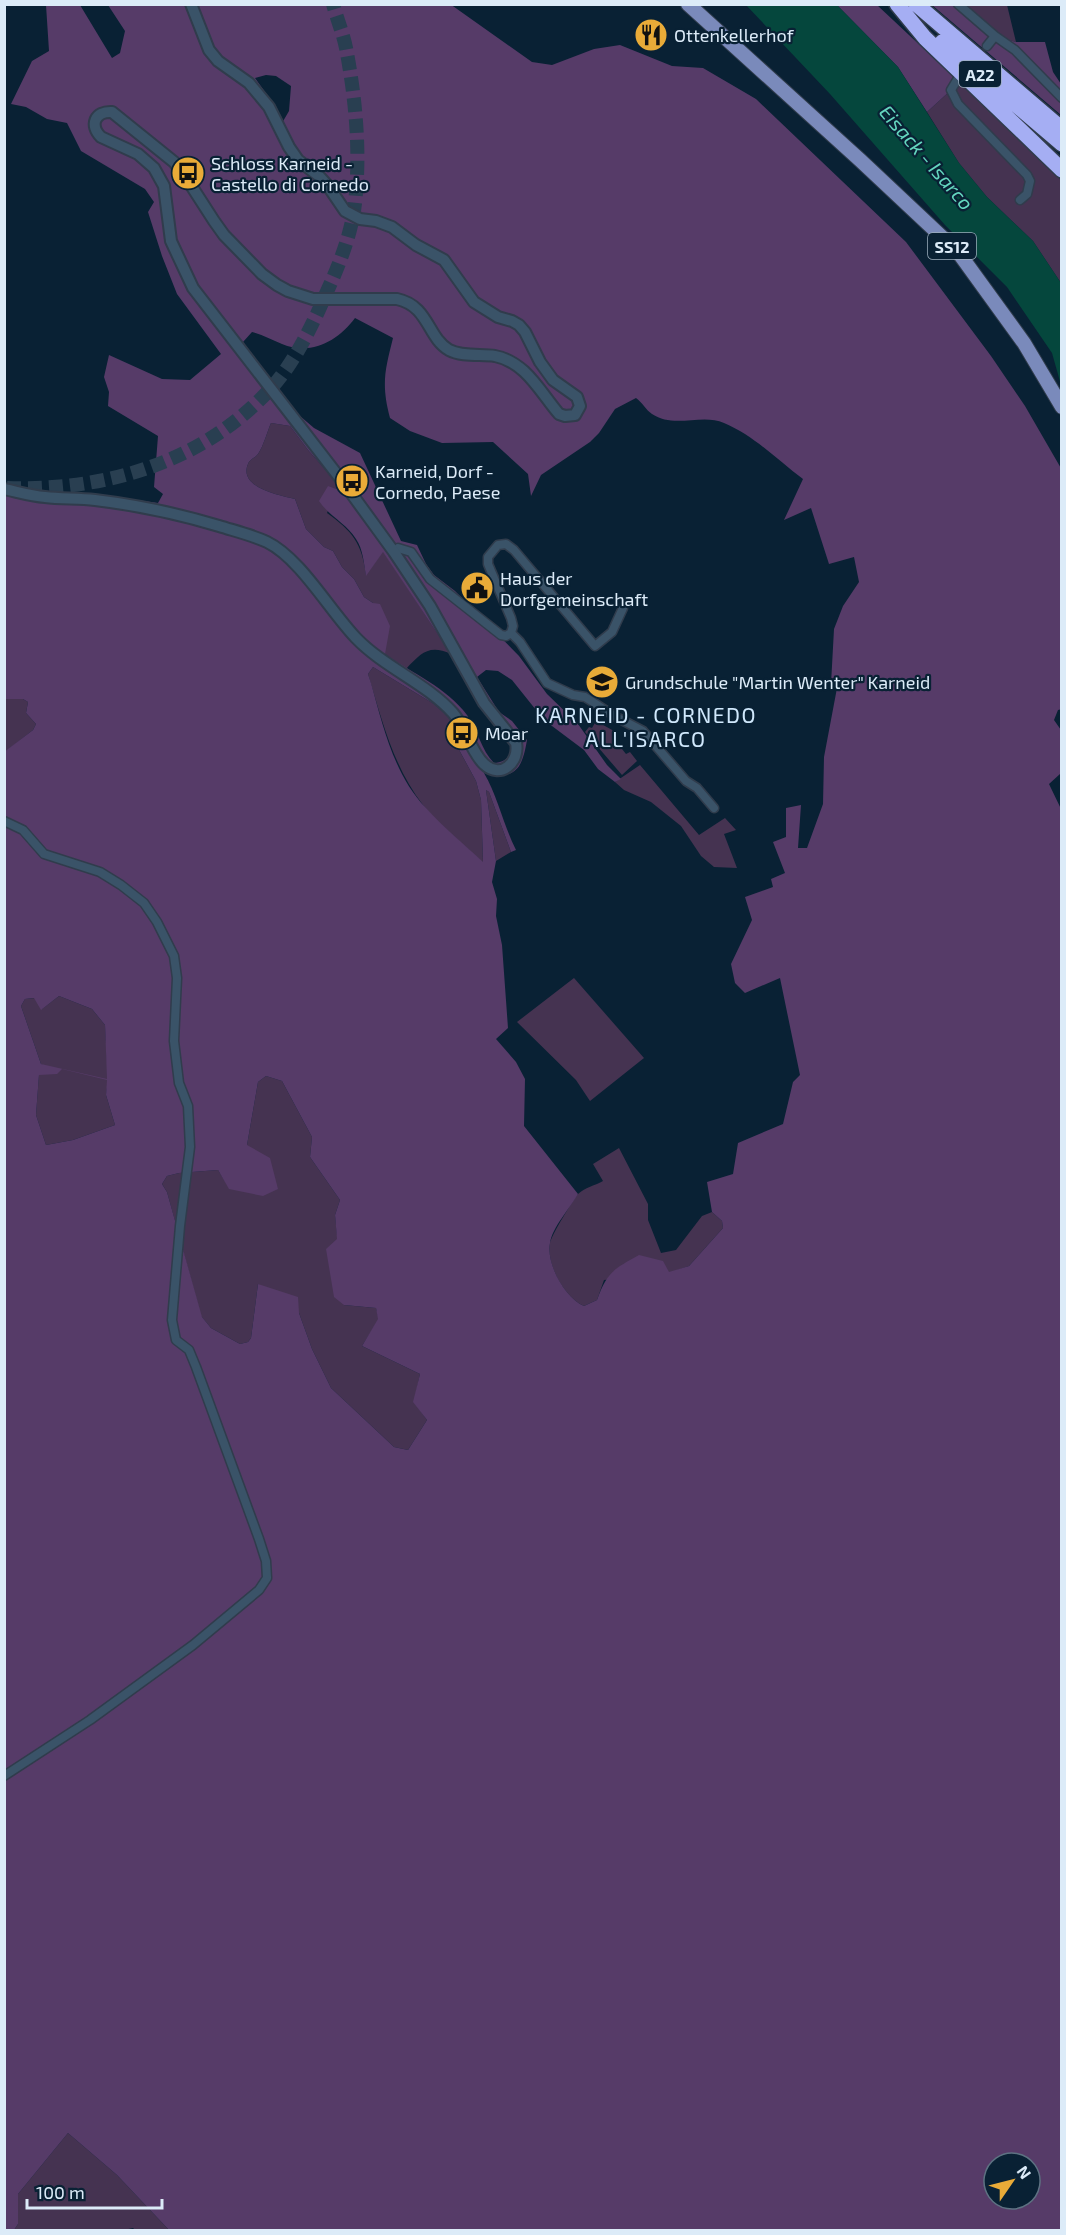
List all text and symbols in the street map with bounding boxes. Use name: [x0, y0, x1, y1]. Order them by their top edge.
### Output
restaurant icon: Ottenkellerhof: [633, 17, 669, 53]
place label: Ottenkellerhof: [674, 24, 795, 46]
road number: A22: [959, 61, 1001, 87]
water label: Eisack - Isarco: [875, 100, 979, 214]
place label: Schloss Karneid - Castello di Cornedo: [211, 152, 369, 195]
bus stop icon: Schloss Karneid - Castello di Cornedo: [170, 155, 206, 191]
road number: SS12: [928, 233, 976, 259]
place label: Karneid, Dorf - Cornedo, Paese: [375, 460, 500, 503]
bus stop icon: Karneid, Dorf - Cornedo, Paese: [334, 463, 370, 499]
place label: Haus der Dorfgemeinschaft: [500, 567, 648, 610]
public building icon: Haus der Dorfgemeinschaft: [459, 570, 495, 606]
school or university icon: Grundschule "Martin Wenter" Karneid: [584, 664, 620, 700]
place label: Grundschule "Martin Wenter" Karneid: [625, 671, 930, 693]
district label: KARNEID - CORNEDO ALL'ISARCO: [535, 702, 757, 751]
bus stop icon: Moar: [444, 715, 480, 751]
place label: Moar: [485, 722, 528, 744]
north arrow: [982, 2151, 1042, 2211]
text: N: [1014, 2162, 1036, 2182]
scale bar: [27, 2172, 162, 2210]
text: 100 m: [36, 2181, 85, 2203]

